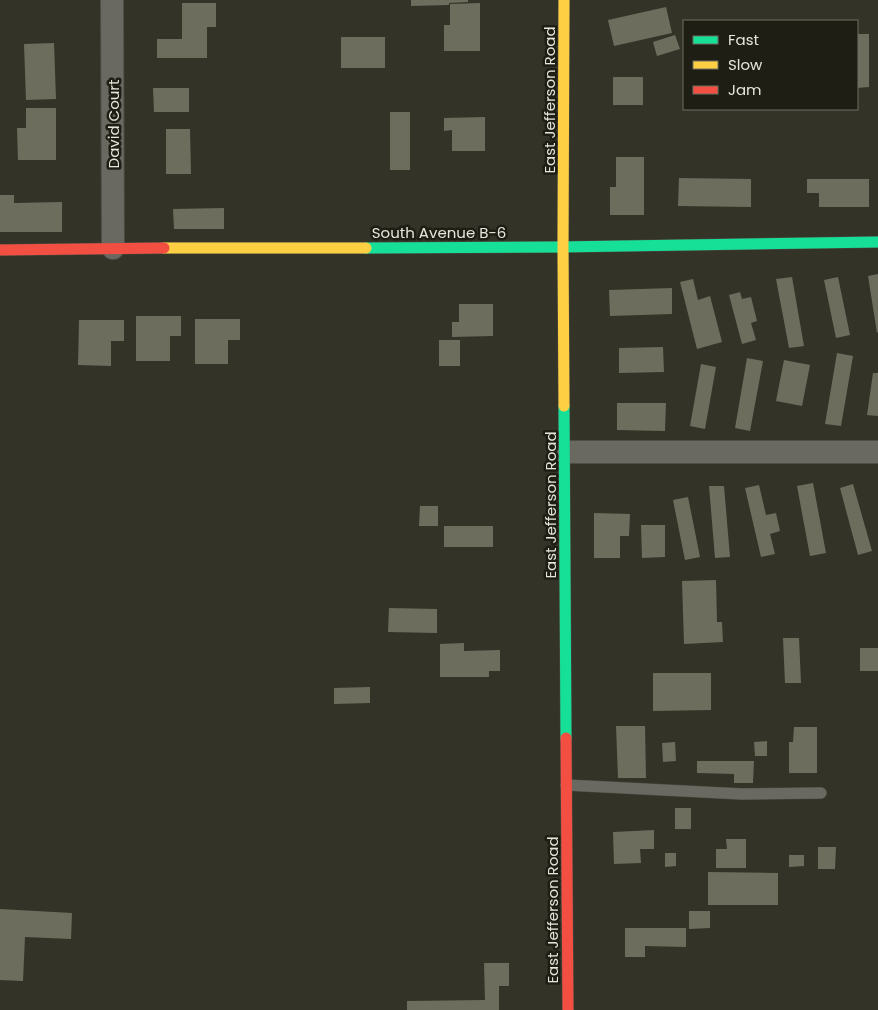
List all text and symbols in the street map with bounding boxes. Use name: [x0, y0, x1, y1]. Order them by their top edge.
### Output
legend: [683, 20, 858, 110]
street label: East Jefferson Road: [539, 26, 560, 174]
text: Fast: [728, 29, 759, 50]
text: Slow: [728, 54, 763, 75]
text: Jam: [728, 79, 762, 100]
street label: David Court: [103, 80, 124, 168]
street label: South Avenue B-6: [372, 222, 506, 243]
street label: East Jefferson Road: [540, 431, 561, 579]
street label: East Jefferson Road: [542, 836, 563, 984]

